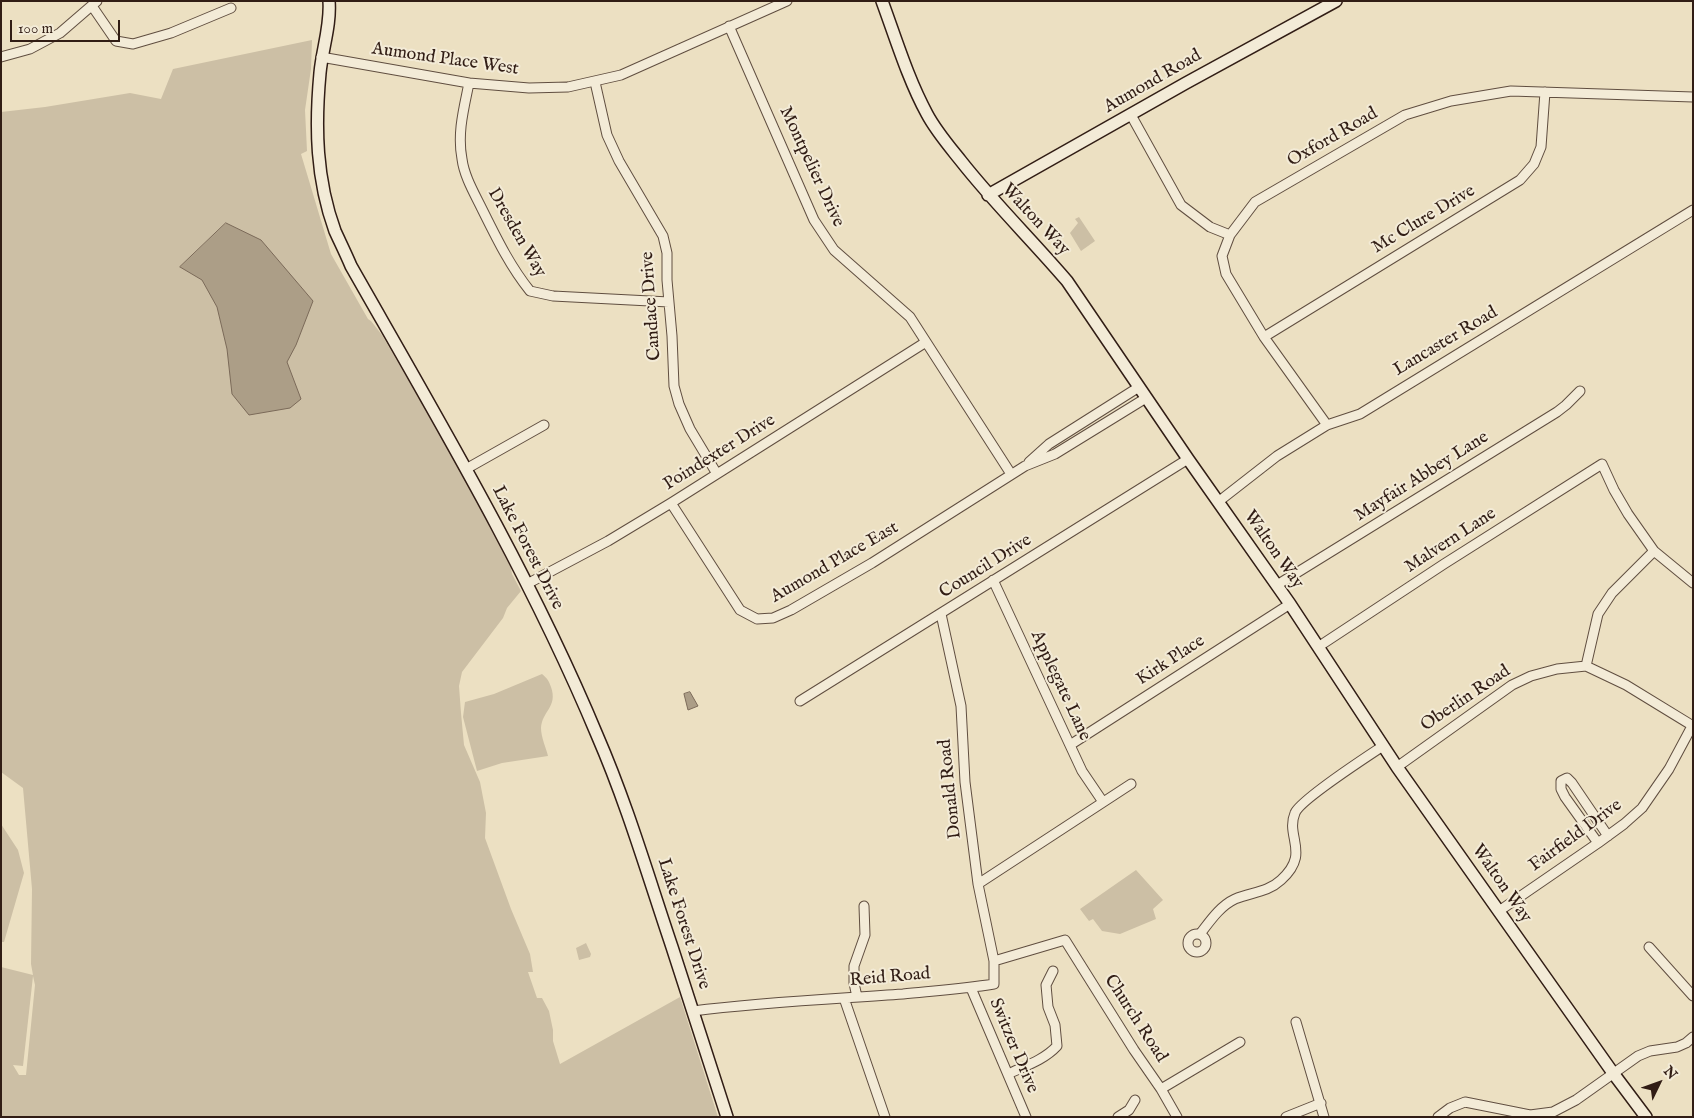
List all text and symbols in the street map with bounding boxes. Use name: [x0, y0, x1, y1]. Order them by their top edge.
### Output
scale bar: [12, 10, 122, 42]
text: 100 m: [18, 19, 53, 38]
street label: Aumond Place West: [370, 39, 520, 81]
street label: Aumond Road: [1100, 45, 1206, 119]
street label: Montpelier Drive: [774, 103, 848, 231]
street label: Oxford Road: [1284, 104, 1382, 172]
street label: Walton Way: [996, 180, 1074, 260]
street label: Mc Clure Drive: [1369, 181, 1479, 259]
street label: Dresden Way: [482, 185, 550, 281]
street label: Candace Drive: [637, 251, 667, 361]
street label: Lancaster Road: [1390, 302, 1502, 382]
street label: Poindexter Drive: [660, 410, 780, 496]
street label: Mayfair Abbey Lane: [1351, 427, 1493, 527]
street label: Lake Forest Drive: [486, 482, 568, 614]
street label: Malvern Lane: [1401, 504, 1501, 578]
street label: Walton Way: [1238, 507, 1308, 593]
street label: Aumond Place East: [767, 518, 903, 608]
street label: Council Drive: [936, 530, 1036, 604]
street label: Applegate Lane: [1025, 627, 1095, 745]
street label: Kirk Place: [1133, 631, 1209, 691]
street label: Oberlin Road: [1417, 661, 1515, 737]
street label: Donald Road: [935, 738, 967, 840]
street label: Fairfield Drive: [1525, 795, 1627, 877]
street label: Walton Way: [1466, 841, 1536, 927]
street label: Lake Forest Drive: [652, 856, 714, 992]
street label: Reid Road: [849, 964, 931, 992]
street label: Church Road: [1099, 971, 1171, 1067]
street label: Switzer Drive: [983, 995, 1043, 1097]
north arrow: [1634, 1058, 1684, 1108]
text: N: [1659, 1062, 1681, 1083]

